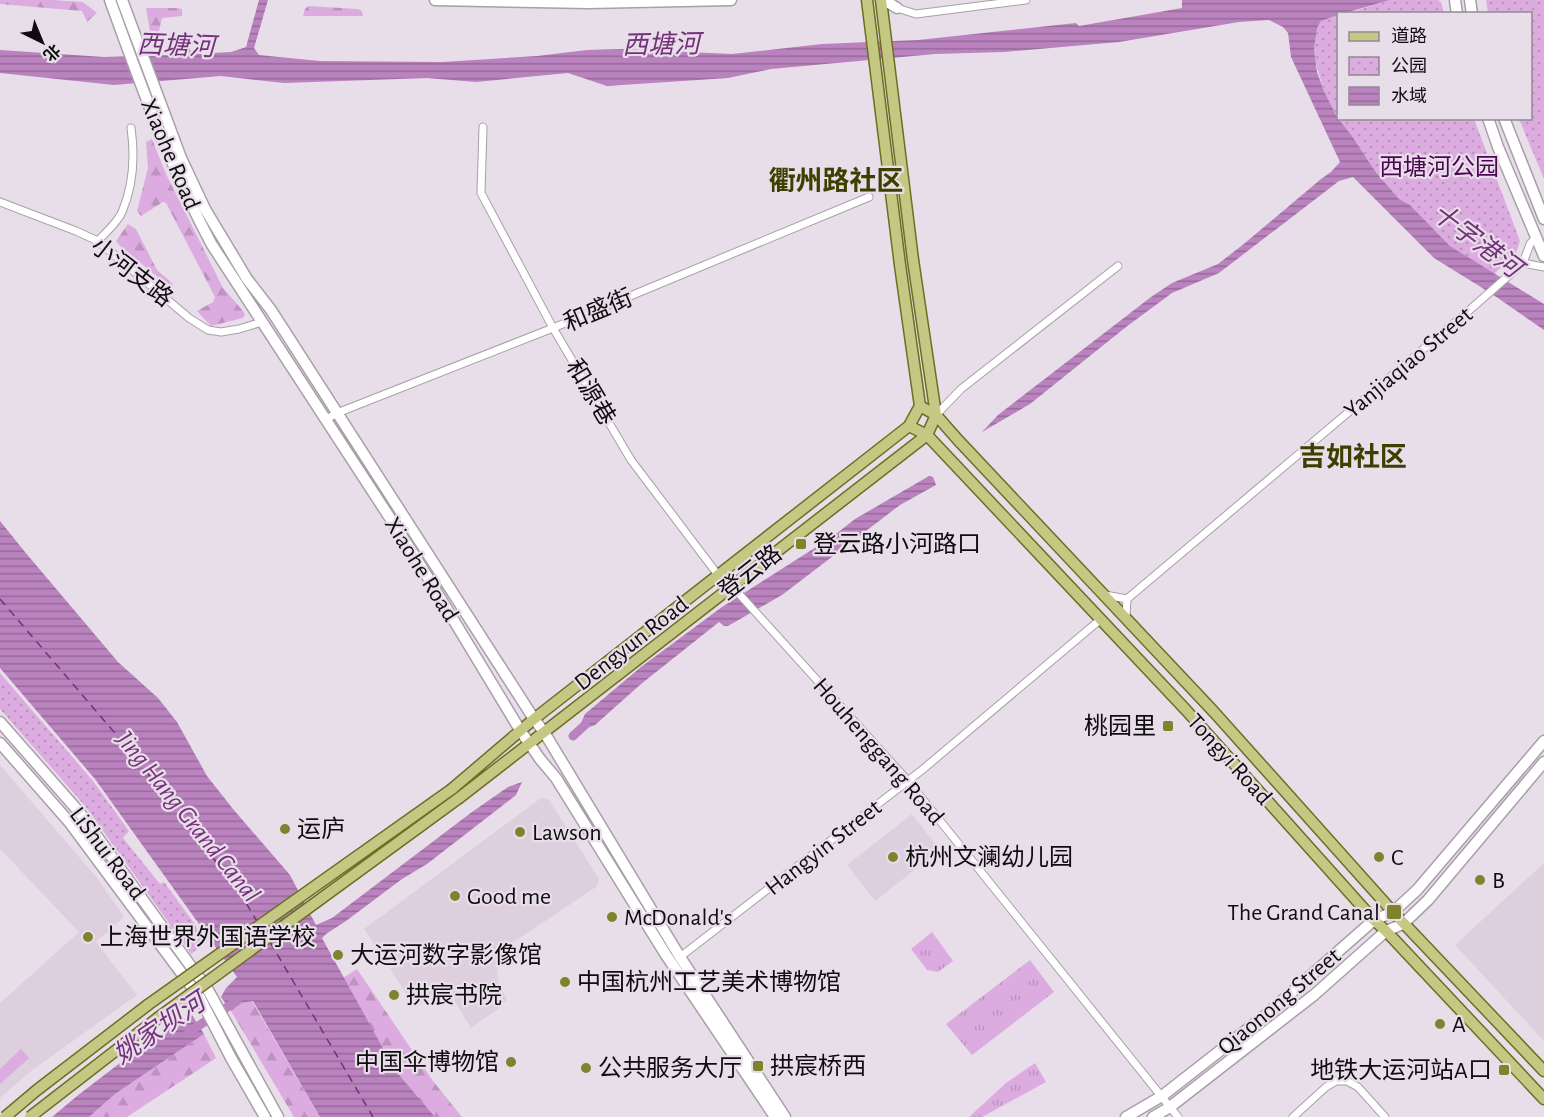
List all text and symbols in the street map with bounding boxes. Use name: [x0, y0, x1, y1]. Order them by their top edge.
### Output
north arrow: [12, 12, 72, 72]
legend: [1337, 12, 1532, 120]
text: 道路: [1391, 26, 1427, 46]
water label: 西塘河: [622, 29, 705, 59]
water label: 西塘河: [137, 30, 220, 61]
text: 北: [40, 41, 64, 64]
text: 公园: [1391, 57, 1427, 76]
text: 水域: [1391, 87, 1427, 106]
street label: Xiaohe Road: [136, 95, 204, 213]
park label: 西塘河公园: [1379, 154, 1499, 180]
district label: 衢州路社区: [769, 166, 904, 195]
water label: 十字港河: [1427, 198, 1531, 285]
street label: 小河支路: [86, 232, 178, 312]
street label: 和盛街: [560, 284, 636, 336]
street label: Yanjiaqiao Street: [1340, 302, 1478, 423]
street label: 和源巷: [561, 354, 621, 430]
district label: 吉如社区: [1299, 442, 1407, 471]
street label: Xiaohe Road: [380, 513, 463, 626]
place label: 登云路小河路口: [813, 531, 981, 557]
marker: 登云路小河路口: [794, 537, 808, 551]
street label: 登云路: [714, 540, 786, 604]
street label: Dengyun Road: [570, 592, 693, 695]
street label: Houhenggang Road: [808, 674, 948, 830]
street label: Tongyi Road: [1182, 709, 1276, 810]
place label: 桃园里: [1084, 713, 1156, 739]
marker: 桃园里: [1161, 719, 1175, 733]
water label: Jing Hang Grand Canal: [111, 725, 265, 907]
street label: Hangyin Street: [761, 795, 886, 900]
street label: LiShui Road: [65, 803, 150, 904]
place label: 运庐: [297, 816, 345, 842]
place label: Lawson: [532, 821, 602, 845]
marker: 运庐: [278, 822, 292, 836]
marker: Lawson: [513, 825, 527, 839]
place label: 杭州文澜幼儿园: [905, 844, 1073, 870]
place label: C: [1391, 846, 1403, 870]
marker: 杭州文澜幼儿园: [886, 850, 900, 864]
marker: C: [1372, 850, 1386, 864]
place label: B: [1492, 869, 1505, 893]
marker: B: [1473, 873, 1487, 887]
place label: Good me: [467, 885, 551, 909]
marker: Good me: [448, 889, 462, 903]
place label: The Grand Canal: [1227, 901, 1380, 925]
marker: The Grand Canal: [1385, 903, 1403, 921]
place label: McDonald's: [624, 906, 733, 930]
marker: McDonald's: [605, 910, 619, 924]
place label: 上海世界外国语学校: [100, 924, 316, 950]
marker: 上海世界外国语学校: [81, 930, 95, 944]
place label: 大运河数字影像馆: [350, 942, 542, 968]
street label: Qiaonong Street: [1214, 943, 1346, 1060]
marker: 大运河数字影像馆: [331, 948, 345, 962]
place label: 中国杭州工艺美术博物馆: [577, 969, 841, 995]
marker: 中国杭州工艺美术博物馆: [558, 975, 572, 989]
place label: 拱宸书院: [406, 982, 502, 1008]
water label: 姚家坝河: [108, 985, 214, 1069]
marker: 拱宸书院: [387, 988, 401, 1002]
place label: A: [1452, 1013, 1466, 1037]
marker: A: [1433, 1017, 1447, 1031]
place label: 中国伞博物馆: [355, 1049, 499, 1075]
place label: 拱宸桥西: [770, 1053, 866, 1079]
marker: 中国伞博物馆: [504, 1055, 518, 1069]
place label: 公共服务大厅: [598, 1055, 742, 1081]
place label: 地铁大运河站A口: [1310, 1057, 1492, 1083]
marker: 拱宸桥西: [751, 1059, 765, 1073]
marker: 公共服务大厅: [579, 1061, 593, 1075]
marker: 地铁大运河站A口: [1497, 1063, 1511, 1077]

